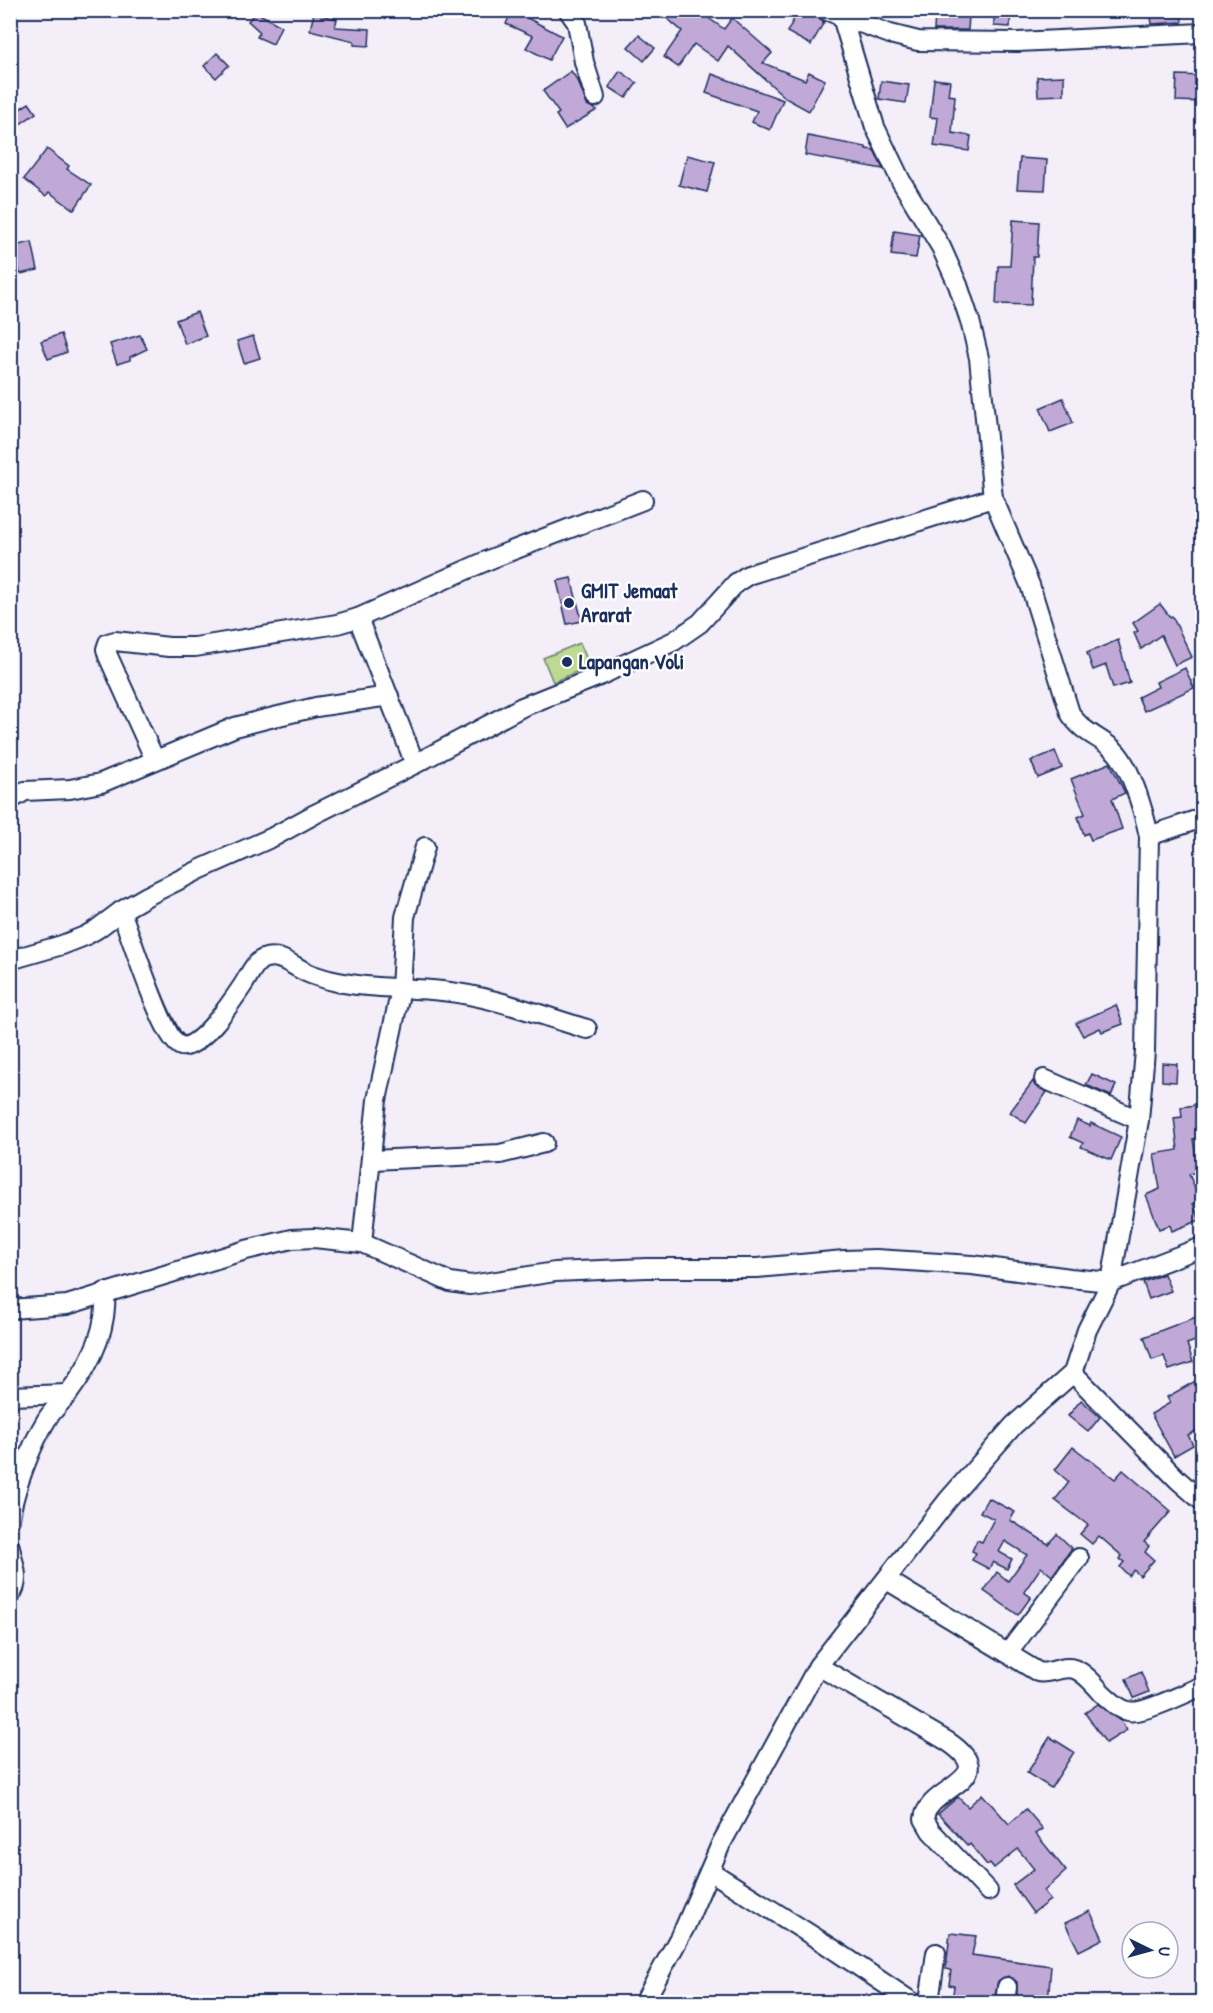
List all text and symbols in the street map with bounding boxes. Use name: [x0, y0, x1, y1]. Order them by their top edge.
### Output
place label: GMIT Jemaat Ararat: [581, 576, 678, 629]
marker: GMIT Jemaat Ararat: [562, 596, 576, 610]
place label: Lapangan Voli: [579, 647, 684, 677]
marker: Lapangan Voli: [560, 655, 574, 669]
north arrow: [1120, 1920, 1180, 1980]
text: U: [1154, 1946, 1176, 1957]

